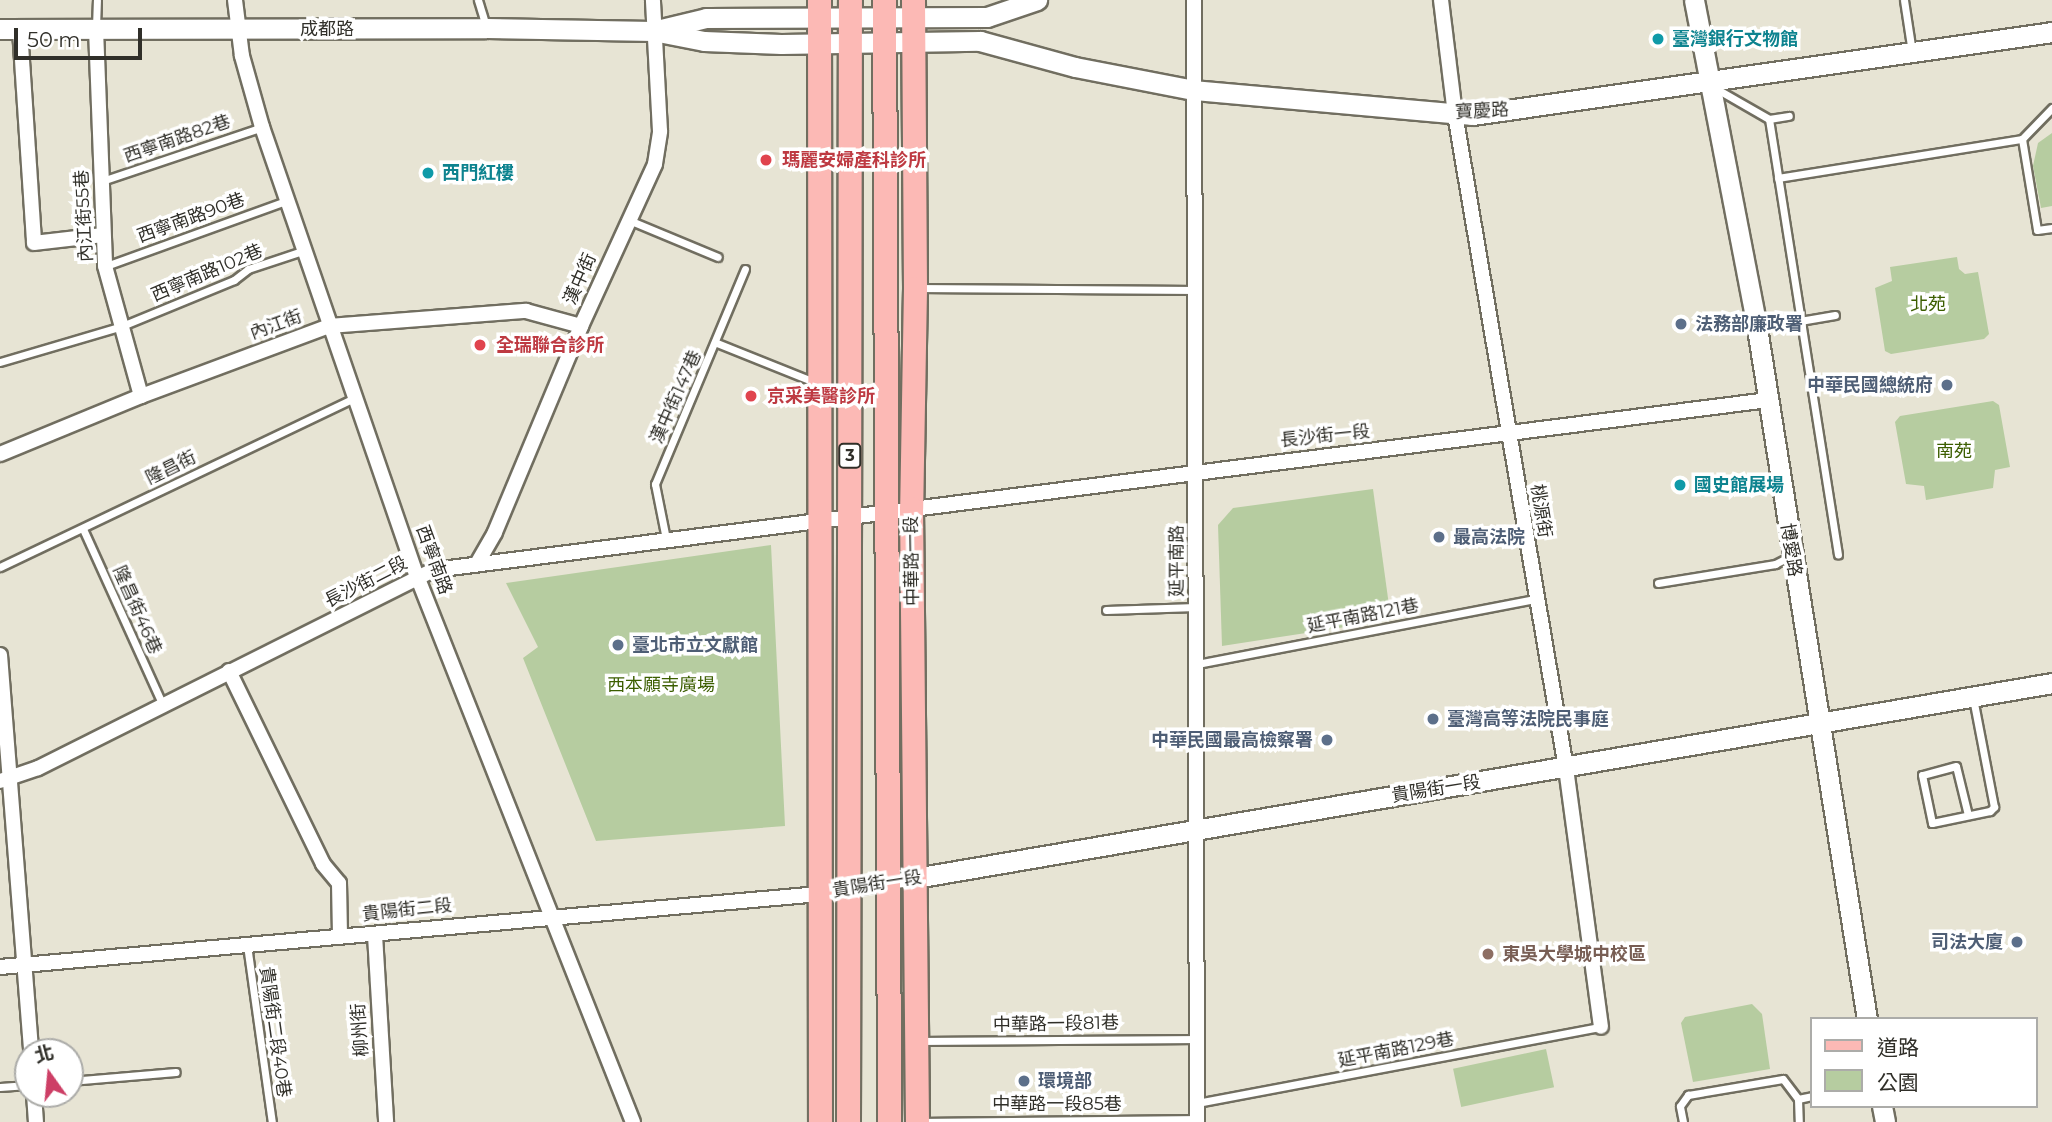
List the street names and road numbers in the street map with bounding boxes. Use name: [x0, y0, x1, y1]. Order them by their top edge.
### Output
street label: 成都路: [300, 18, 354, 40]
street label: 寶慶路: [1454, 99, 1510, 123]
street label: 西寧南路82巷: [121, 111, 233, 167]
street label: 內江街55巷: [71, 169, 97, 263]
street label: 西寧南路90巷: [134, 189, 248, 247]
street label: 西寧南路102巷: [148, 240, 266, 306]
street label: 漢中街: [559, 250, 601, 308]
street label: 內江街: [247, 306, 305, 344]
street label: 漢中街147巷: [646, 347, 706, 447]
street label: 長沙街一段: [1279, 421, 1371, 451]
road number: 3: [838, 444, 862, 468]
street label: 隆昌街: [142, 446, 200, 490]
street label: 桃源街: [1526, 483, 1556, 539]
street label: 中華路一段: [900, 516, 924, 606]
street label: 西寧南路: [412, 522, 456, 598]
street label: 博愛路: [1776, 522, 1806, 578]
street label: 延平南路: [1166, 525, 1188, 597]
street label: 長沙街二段: [321, 552, 411, 612]
street label: 隆昌街46巷: [108, 562, 166, 658]
street label: 延平南路121巷: [1305, 595, 1421, 637]
street label: 貴陽街一段: [1390, 771, 1482, 807]
street label: 貴陽街一段: [831, 866, 923, 902]
street label: 貴陽街二段: [361, 895, 453, 925]
street label: 貴陽街二段40巷: [255, 965, 295, 1099]
street label: 柳州街: [347, 1002, 373, 1058]
street label: 中華路一段81巷: [993, 1012, 1119, 1036]
street label: 延平南路129巷: [1336, 1028, 1456, 1072]
street label: 中華路一段85巷: [992, 1093, 1122, 1115]

